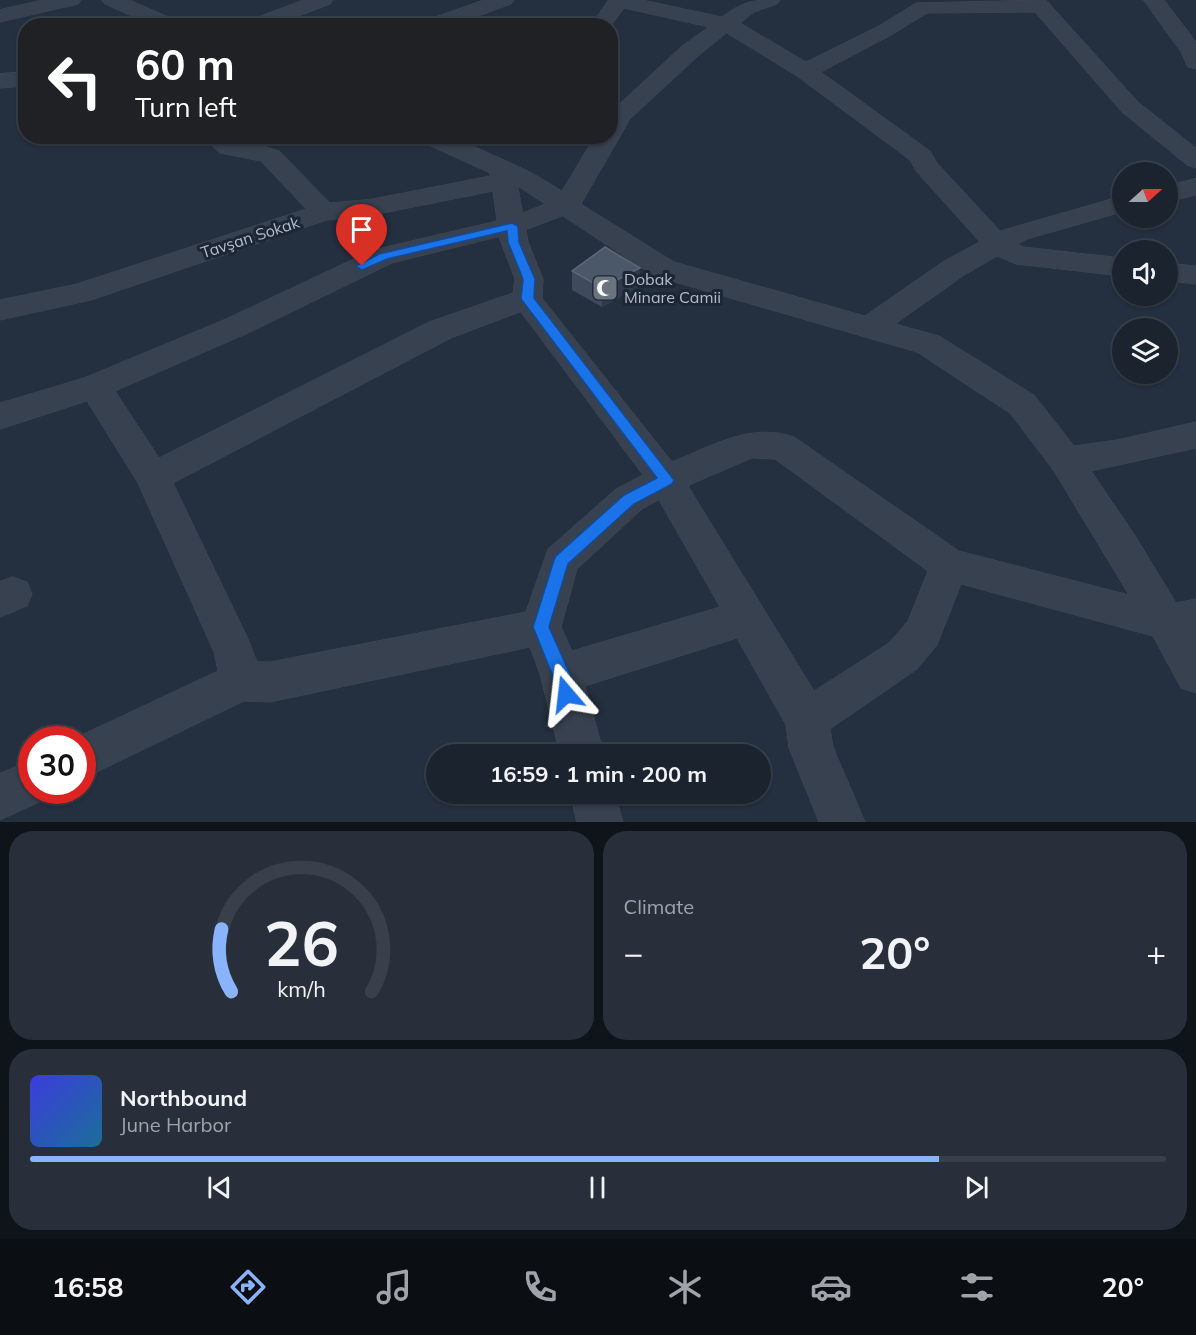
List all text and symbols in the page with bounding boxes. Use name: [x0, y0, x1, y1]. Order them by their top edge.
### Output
text: 60 m: [135, 38, 235, 91]
icon: left: [36, 42, 114, 120]
text: Turn left: [135, 90, 237, 124]
north arrow: [1112, 162, 1178, 228]
map controls: [1112, 162, 1178, 384]
pin: [336, 204, 387, 266]
street label: Tavşan Sokak: [198, 211, 303, 262]
icon: arrive: [345, 213, 378, 246]
button: sound: [1112, 240, 1178, 306]
place label: Dobak Minare Camii: [624, 269, 721, 307]
mosque icon: Dobak Minare Camii: [590, 273, 620, 303]
button: layers: [1112, 318, 1178, 384]
position arrow: [534, 662, 598, 726]
speed limit sign: 30: [18, 726, 96, 804]
text: 16:59 · 1 min · 200 m: [490, 760, 707, 788]
text: Climate: [624, 894, 694, 919]
text: 26: [264, 903, 339, 982]
text: 20°: [859, 924, 930, 980]
text: −: [624, 932, 643, 973]
text: +: [1146, 932, 1166, 973]
text: km/h: [277, 976, 325, 1003]
text: Northbound: [120, 1084, 247, 1112]
text: June Harbor: [120, 1112, 231, 1137]
icon: previous: [203, 1171, 236, 1204]
icon: pause: [581, 1171, 614, 1204]
icon: next: [960, 1171, 993, 1204]
icon: directions: [227, 1266, 269, 1308]
icon: music: [373, 1266, 415, 1308]
icon: phone: [519, 1266, 561, 1308]
icon: climate: [664, 1266, 706, 1308]
icon: car: [810, 1266, 852, 1308]
icon: filters: [956, 1266, 998, 1308]
text: 16:58: [52, 1270, 123, 1304]
text: 20°: [1101, 1270, 1144, 1304]

